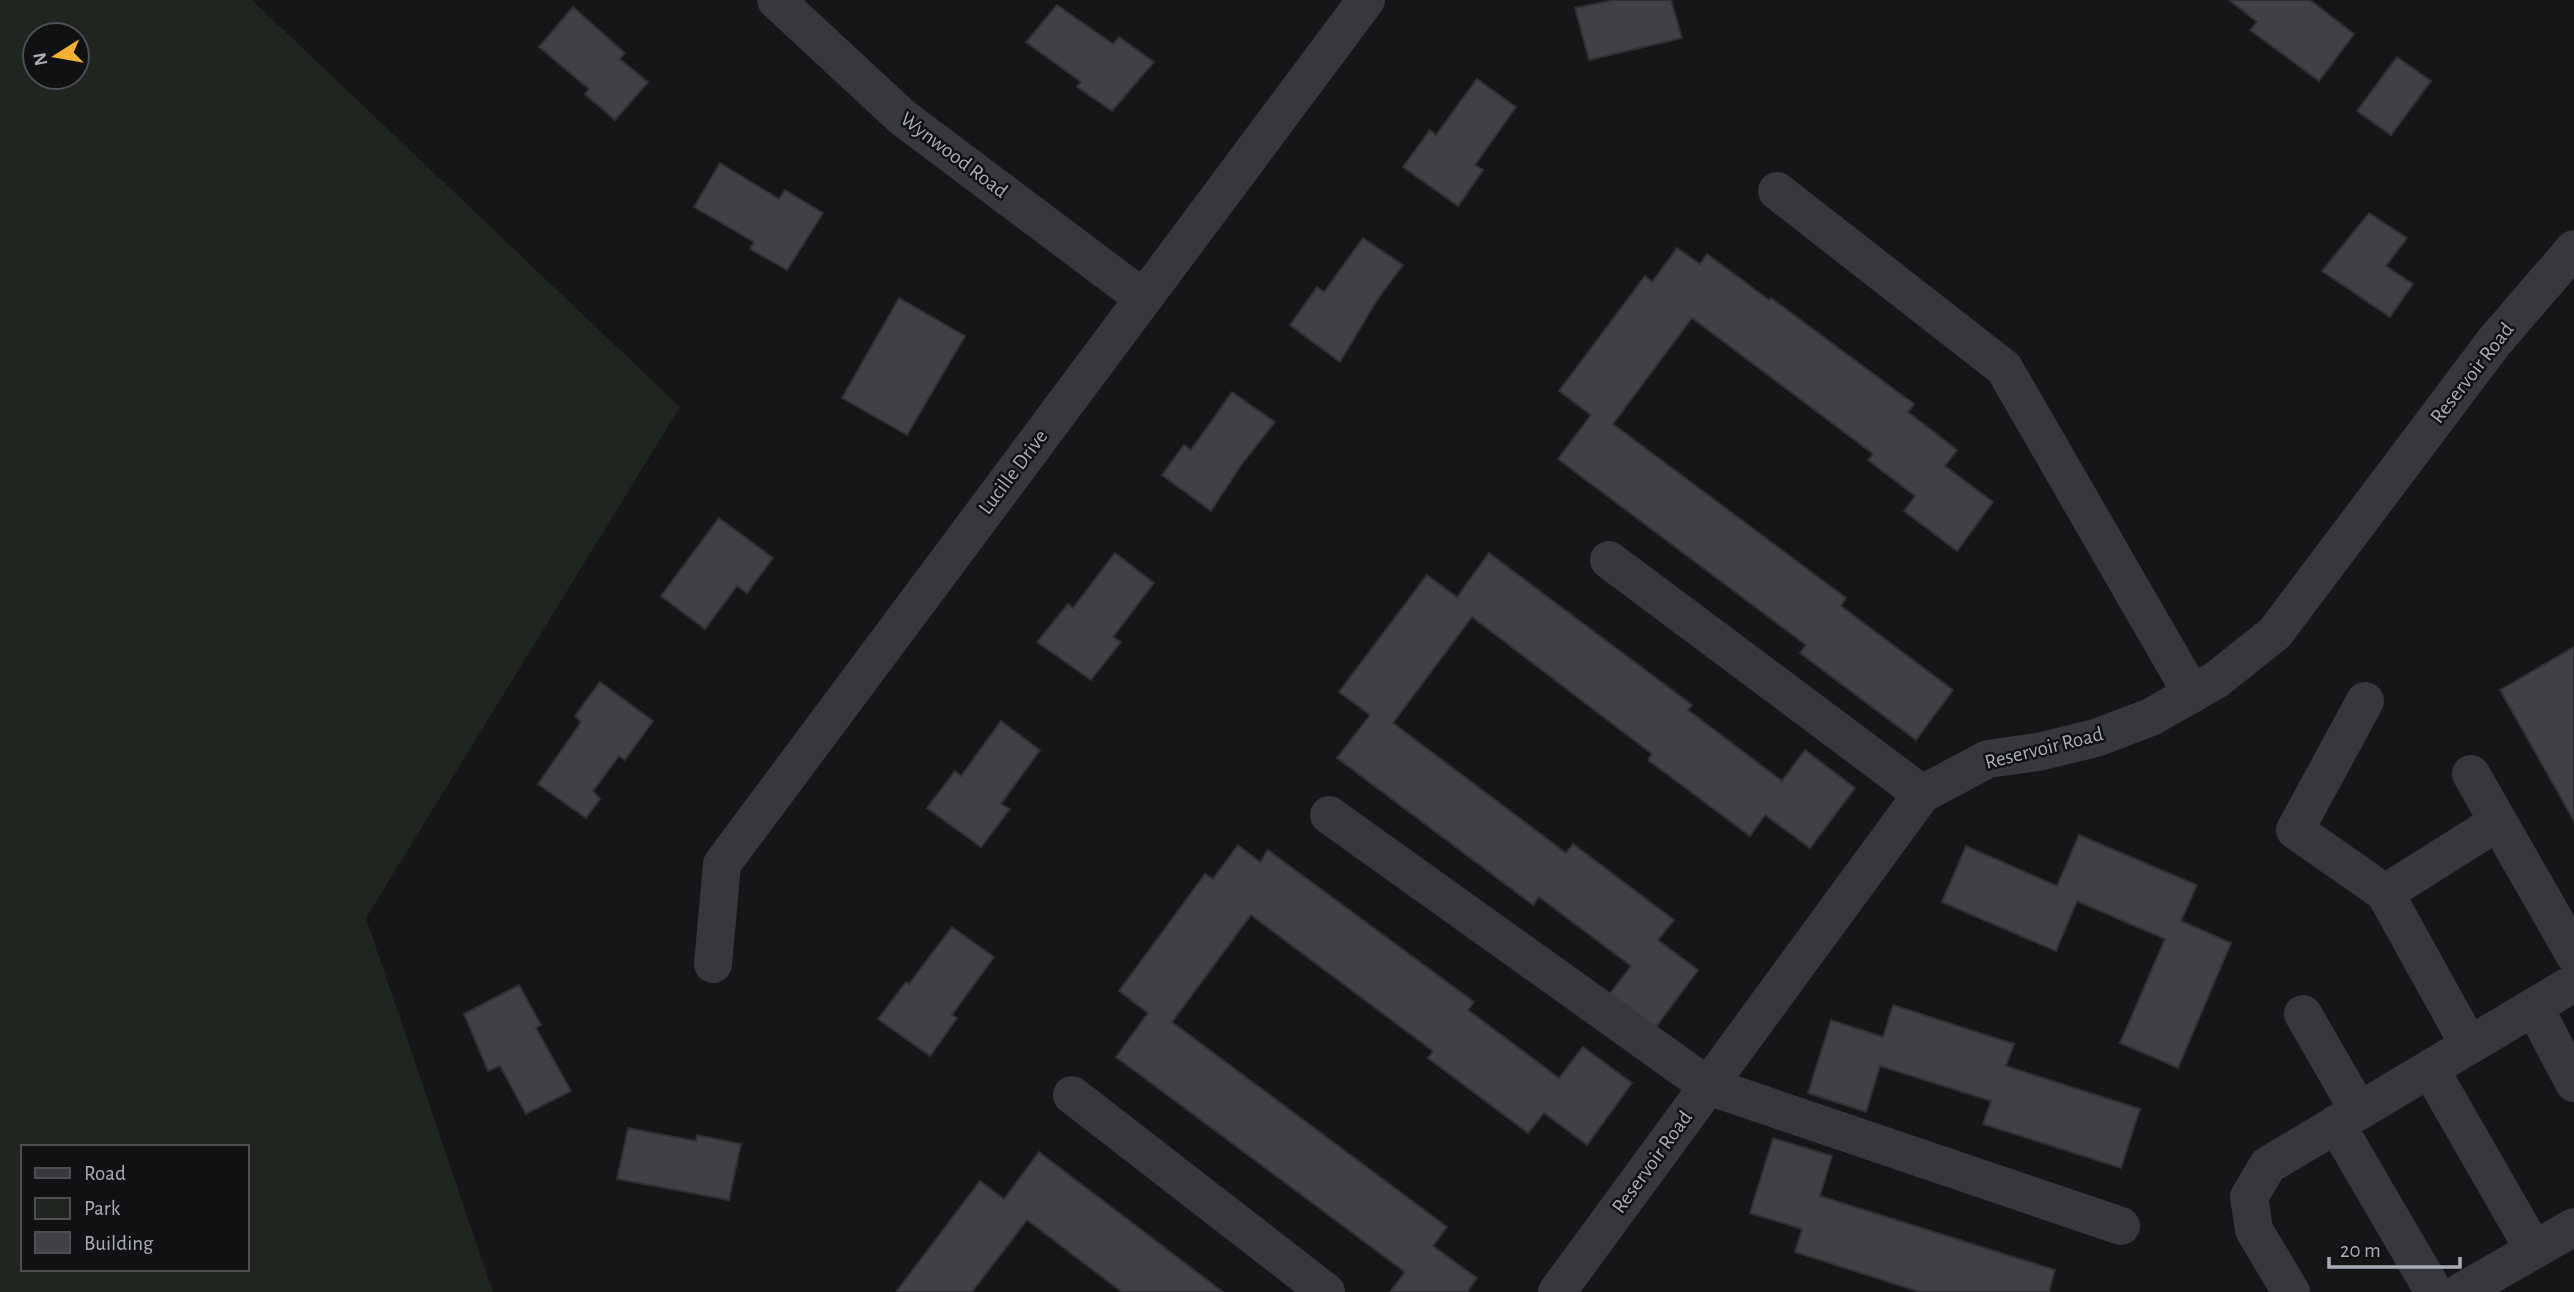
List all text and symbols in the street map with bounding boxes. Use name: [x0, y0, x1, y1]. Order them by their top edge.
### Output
north arrow: [21, 21, 91, 91]
text: N: [30, 51, 51, 67]
street label: Wynwood Road: [896, 108, 1012, 202]
street label: Reservoir Road: [2426, 319, 2518, 427]
street label: Lucille Drive: [975, 426, 1051, 518]
street label: Reservoir Road: [1983, 723, 2105, 773]
street label: Reservoir Road: [1608, 1107, 1696, 1217]
legend: [21, 1145, 248, 1271]
text: Road: [84, 1163, 126, 1184]
text: Park: [84, 1198, 121, 1219]
scale bar: [2329, 1226, 2460, 1270]
text: Building: [84, 1233, 154, 1254]
text: 20 m: [2340, 1240, 2381, 1261]

